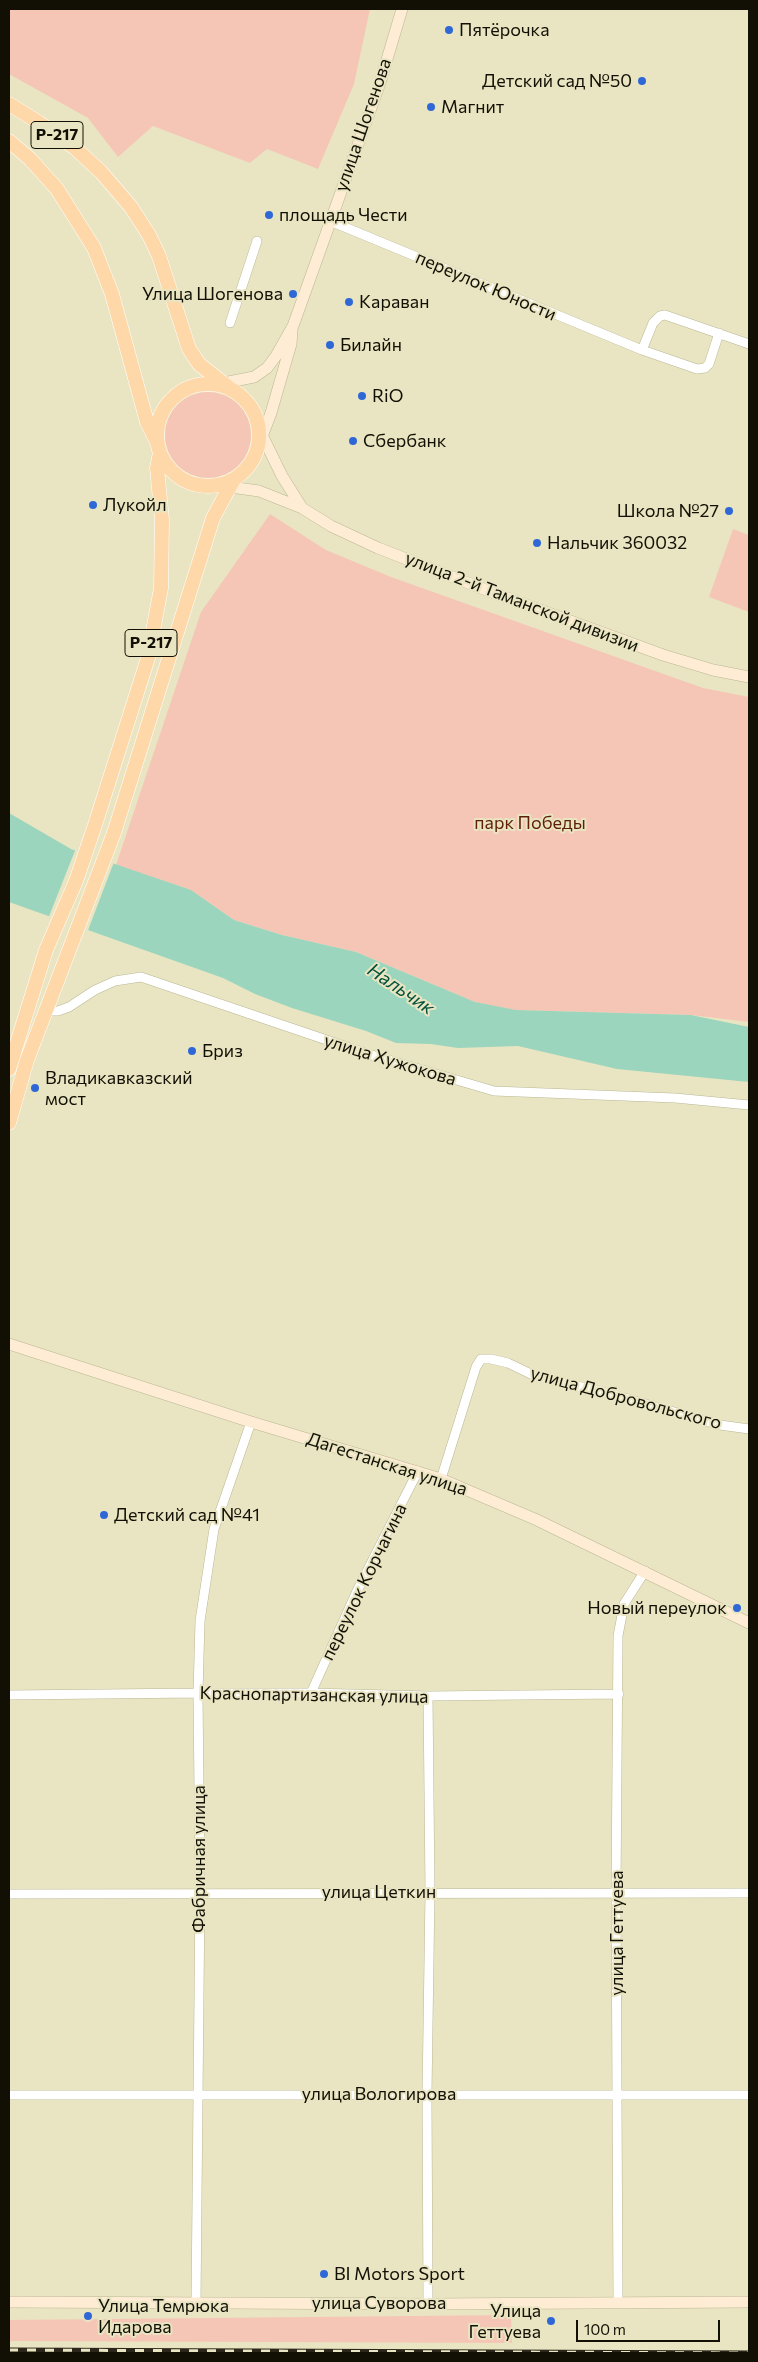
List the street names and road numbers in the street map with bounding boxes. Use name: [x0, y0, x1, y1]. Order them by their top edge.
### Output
street label: улица Шогенова: [330, 56, 396, 194]
road number: Р-217: [31, 122, 83, 148]
street label: переулок Юности: [412, 247, 560, 325]
street label: улица 2-й Таманской дивизии: [402, 547, 642, 657]
road number: Р-217: [125, 630, 177, 656]
street label: улица Хужокова: [321, 1030, 459, 1090]
street label: улица Добровольского: [528, 1362, 724, 1434]
street label: Дагестанская улица: [304, 1428, 470, 1500]
street label: переулок Корчагина: [317, 1500, 411, 1664]
street label: Краснопартизанская улица: [199, 1682, 429, 1708]
street label: Фабричная улица: [188, 1785, 210, 1933]
street label: улица Геттуева: [606, 1870, 628, 1996]
street label: улица Цеткин: [322, 1881, 436, 1903]
street label: улица Вологирова: [302, 2083, 456, 2105]
street label: улица Суворова: [312, 2292, 446, 2314]

